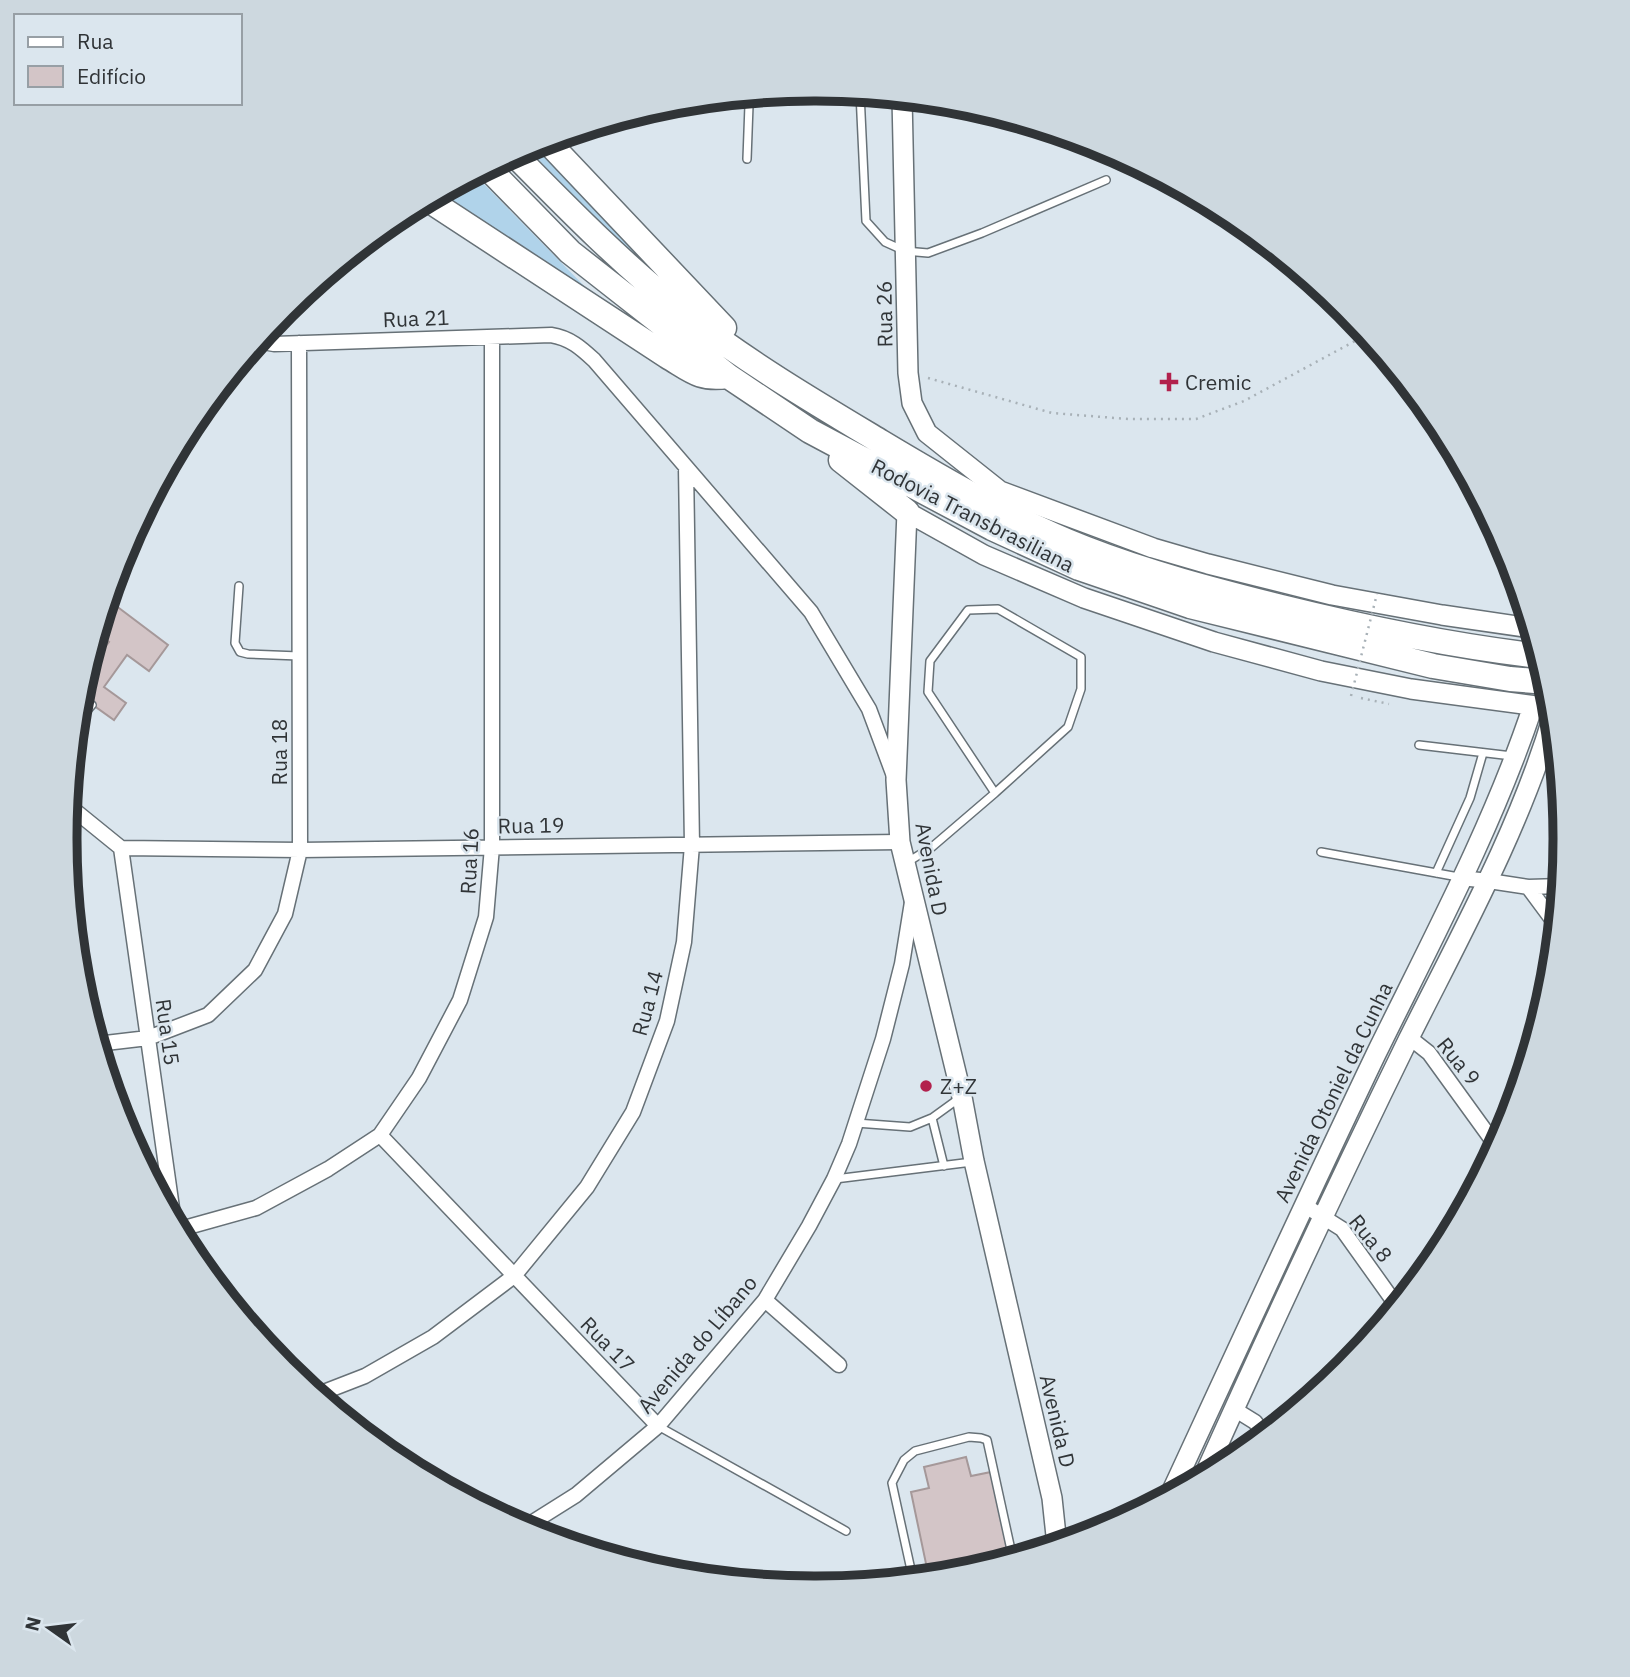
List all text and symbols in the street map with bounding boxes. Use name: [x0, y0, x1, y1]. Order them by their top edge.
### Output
legend: [14, 14, 242, 105]
text: Rua: [77, 27, 114, 55]
text: Edifício: [77, 62, 146, 90]
street label: Rua 26: [869, 280, 899, 348]
street label: Rua 21: [382, 303, 450, 333]
place label: Cremic: [1185, 368, 1251, 396]
marker: Cremic: [1159, 372, 1179, 392]
street label: Rodovia Transbrasiliana: [867, 452, 1079, 578]
street label: Rua 18: [265, 719, 293, 785]
street label: Rua 19: [497, 810, 565, 840]
street label: Avenida D: [909, 820, 955, 918]
street label: Rua 16: [453, 827, 485, 895]
street label: Rua 14: [625, 967, 669, 1039]
street label: Avenida Otoniel da Cunha: [1267, 977, 1399, 1207]
street label: Rua 15: [149, 997, 187, 1067]
street label: Rua 9: [1431, 1031, 1487, 1091]
place label: Z+Z: [940, 1072, 977, 1100]
marker: Z+Z: [918, 1078, 934, 1094]
street label: Rua 8: [1343, 1208, 1399, 1268]
street label: Avenida do Líbano: [631, 1269, 763, 1419]
street label: Rua 17: [575, 1310, 641, 1378]
street label: Avenida D: [1034, 1372, 1082, 1470]
north arrow: [14, 1593, 84, 1663]
text: N: [19, 1614, 46, 1633]

